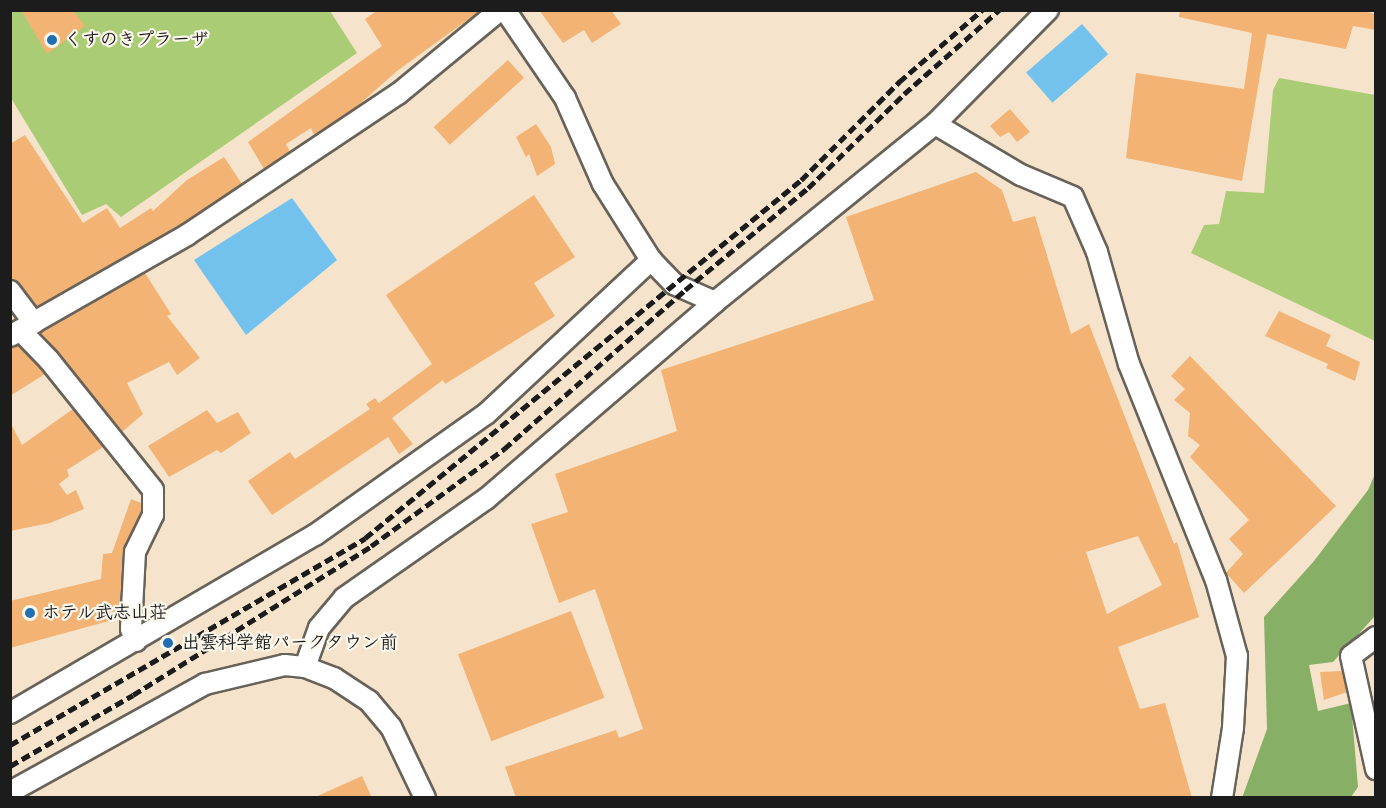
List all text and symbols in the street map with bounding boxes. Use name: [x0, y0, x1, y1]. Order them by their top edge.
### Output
place label: くすのきプラーザ: [64, 29, 208, 51]
marker: くすのきプラーザ: [45, 33, 59, 47]
place label: ホテル武志山荘: [42, 602, 168, 624]
marker: ホテル武志山荘: [23, 606, 37, 620]
place label: 出雲科学館パークタウン前: [182, 632, 398, 654]
marker: 出雲科学館パークタウン前: [159, 634, 177, 652]

